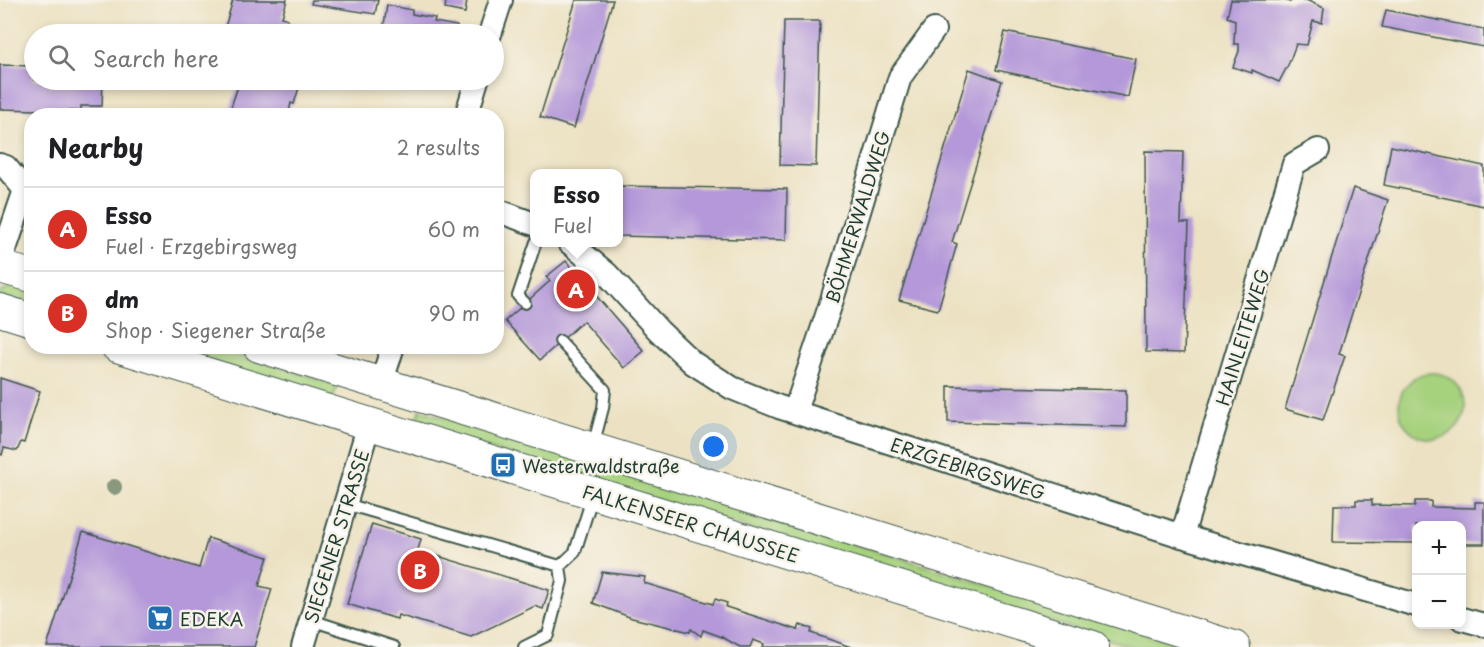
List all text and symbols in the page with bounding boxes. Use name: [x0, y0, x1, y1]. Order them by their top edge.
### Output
search box: [24, 24, 504, 90]
icon: search: [45, 41, 78, 74]
text: Search here: [93, 41, 219, 74]
street label: BÖHMERWALDWEG: [818, 127, 896, 307]
text: Nearby: [48, 128, 143, 167]
text: 2 results: [397, 132, 480, 162]
popup: [530, 169, 623, 247]
text: Esso: [553, 177, 600, 210]
text: Esso: [105, 198, 152, 231]
text: Fuel: [553, 210, 592, 240]
text: A: [60, 214, 75, 244]
text: 60 m: [428, 214, 480, 244]
text: Fuel · Erzgebirgsweg: [105, 231, 298, 261]
street label: HAINLEITEWEG: [1208, 265, 1276, 409]
pin: A: [556, 266, 596, 312]
text: dm: [105, 282, 139, 315]
text: B: [61, 298, 74, 328]
text: 90 m: [429, 298, 480, 328]
text: Shop · Siegener Straße: [105, 315, 326, 345]
street label: ERZGEBIRGSWEG: [887, 430, 1049, 506]
your location: [699, 432, 728, 461]
street label: SIEGENER STRASSE: [297, 446, 375, 626]
bus stop icon: Westerwaldstraße: [488, 450, 518, 480]
place label: Westerwaldstraße: [522, 452, 680, 479]
street label: FALKENSEER CHAUSSEE: [579, 477, 803, 569]
map controls: [1412, 521, 1466, 629]
button: +: [1412, 521, 1466, 575]
pin: B: [400, 548, 440, 592]
button: −: [1412, 575, 1466, 629]
supermarket icon: EDEKA: [145, 603, 175, 633]
place label: EDEKA: [180, 605, 243, 632]

